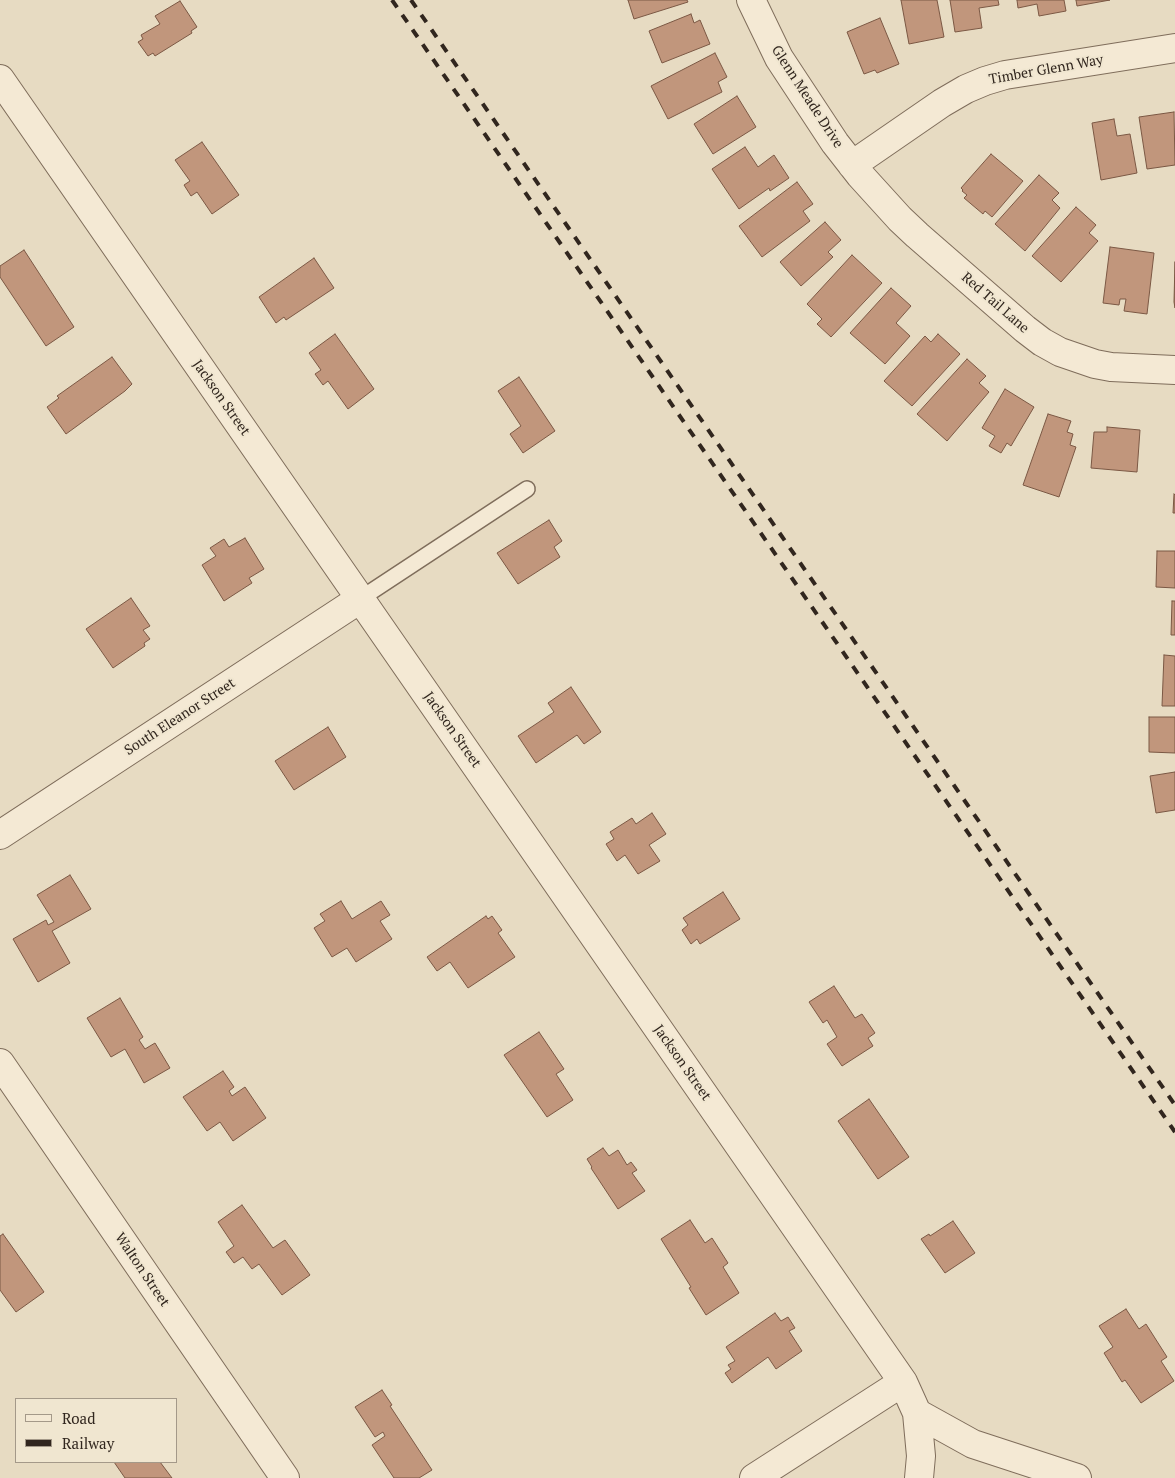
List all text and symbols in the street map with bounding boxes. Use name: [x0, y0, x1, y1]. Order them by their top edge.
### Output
street label: Glenn Meade Drive: [768, 43, 846, 151]
street label: Timber Glenn Way: [988, 52, 1104, 88]
street label: Red Tail Lane: [958, 269, 1032, 337]
street label: Jackson Street: [189, 357, 253, 439]
street label: South Eleanor Street: [121, 675, 239, 759]
street label: Jackson Street: [420, 689, 484, 771]
street label: Jackson Street: [650, 1022, 714, 1104]
street label: Walton Street: [111, 1230, 173, 1310]
legend: [15, 1398, 178, 1463]
text: Road: [62, 1408, 95, 1428]
text: Railway: [62, 1433, 114, 1453]

